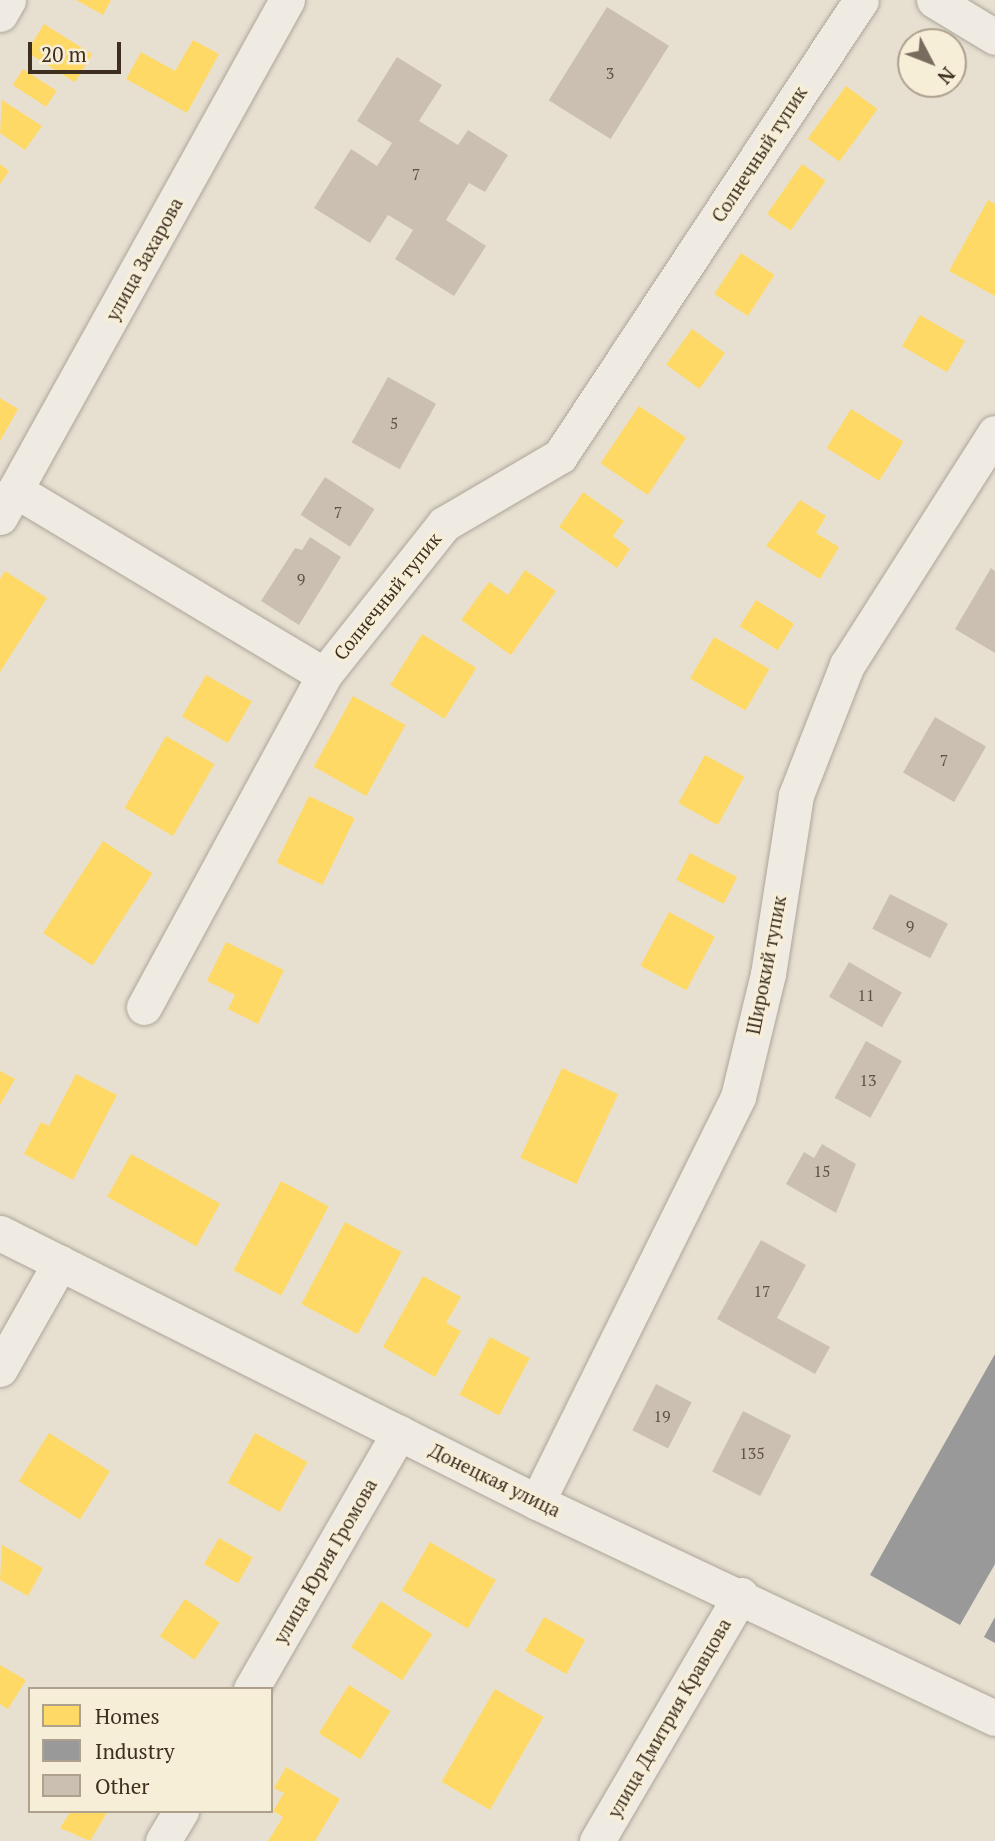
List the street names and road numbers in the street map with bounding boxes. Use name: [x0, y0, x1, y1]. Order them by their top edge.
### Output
street label: Солнечный тупик: [706, 81, 812, 227]
street label: улица Захарова: [101, 193, 187, 325]
street label: Солнечный тупик: [328, 527, 446, 665]
street label: Широкий тупик: [741, 893, 791, 1037]
street label: Донецкая улица: [426, 1438, 564, 1522]
street label: улица Юрия Громова: [268, 1474, 382, 1648]
street label: улица Дмитрия Кравцова: [602, 1614, 736, 1822]

